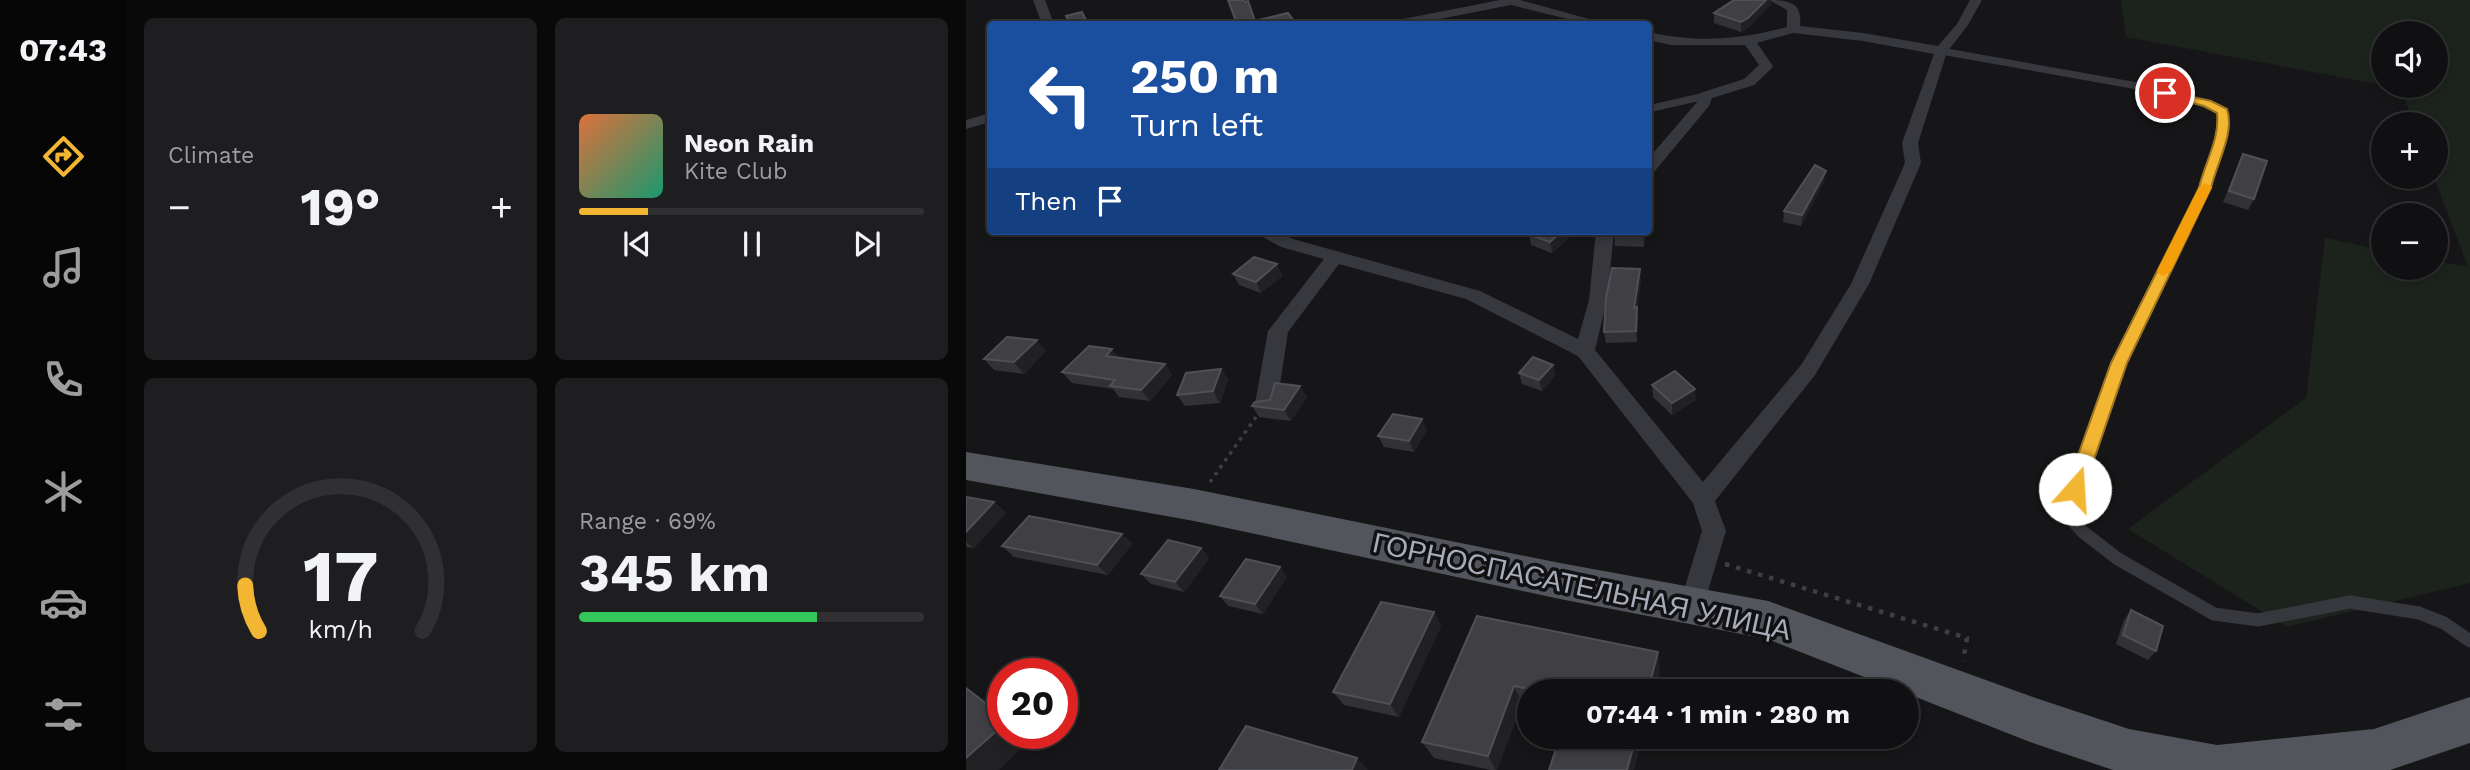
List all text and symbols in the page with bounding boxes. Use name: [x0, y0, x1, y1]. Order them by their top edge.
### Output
map controls: [2371, 21, 2448, 280]
button: sound: [2371, 21, 2448, 98]
text: 07:43: [19, 31, 107, 69]
text: 250 m: [1130, 47, 1279, 105]
icon: left: [1015, 49, 1106, 140]
pin: [2135, 63, 2195, 123]
icon: arrive: [2146, 74, 2184, 112]
text: Turn left: [1130, 106, 1263, 144]
button: +: [2371, 112, 2448, 189]
text: Neon Rain: [684, 128, 814, 158]
icon: directions: [39, 132, 88, 181]
text: Climate: [168, 142, 254, 169]
text: Kite Club: [684, 158, 787, 185]
text: 19°: [300, 177, 381, 238]
icon: arrive: [1091, 182, 1129, 220]
text: −: [168, 185, 191, 229]
text: +: [490, 185, 513, 229]
text: Then: [1015, 186, 1077, 216]
button: −: [2371, 203, 2448, 280]
icon: previous: [618, 225, 656, 263]
icon: pause: [733, 225, 771, 263]
icon: next: [848, 225, 886, 263]
icon: music: [39, 243, 88, 292]
icon: phone: [39, 355, 88, 404]
position arrow: [2038, 452, 2112, 526]
icon: climate: [39, 467, 88, 516]
text: Range · 69%: [579, 508, 716, 535]
street label: ГОРНОСПАСАТЕЛЬНАЯ УЛИЦА: [1370, 526, 1794, 647]
text: 17: [303, 533, 378, 619]
text: 345 km: [579, 543, 770, 604]
icon: car: [39, 578, 88, 627]
text: km/h: [308, 615, 373, 644]
speed limit sign: 20: [987, 658, 1078, 749]
icon: filters: [39, 690, 88, 739]
text: 07:44 · 1 min · 280 m: [1586, 699, 1850, 729]

